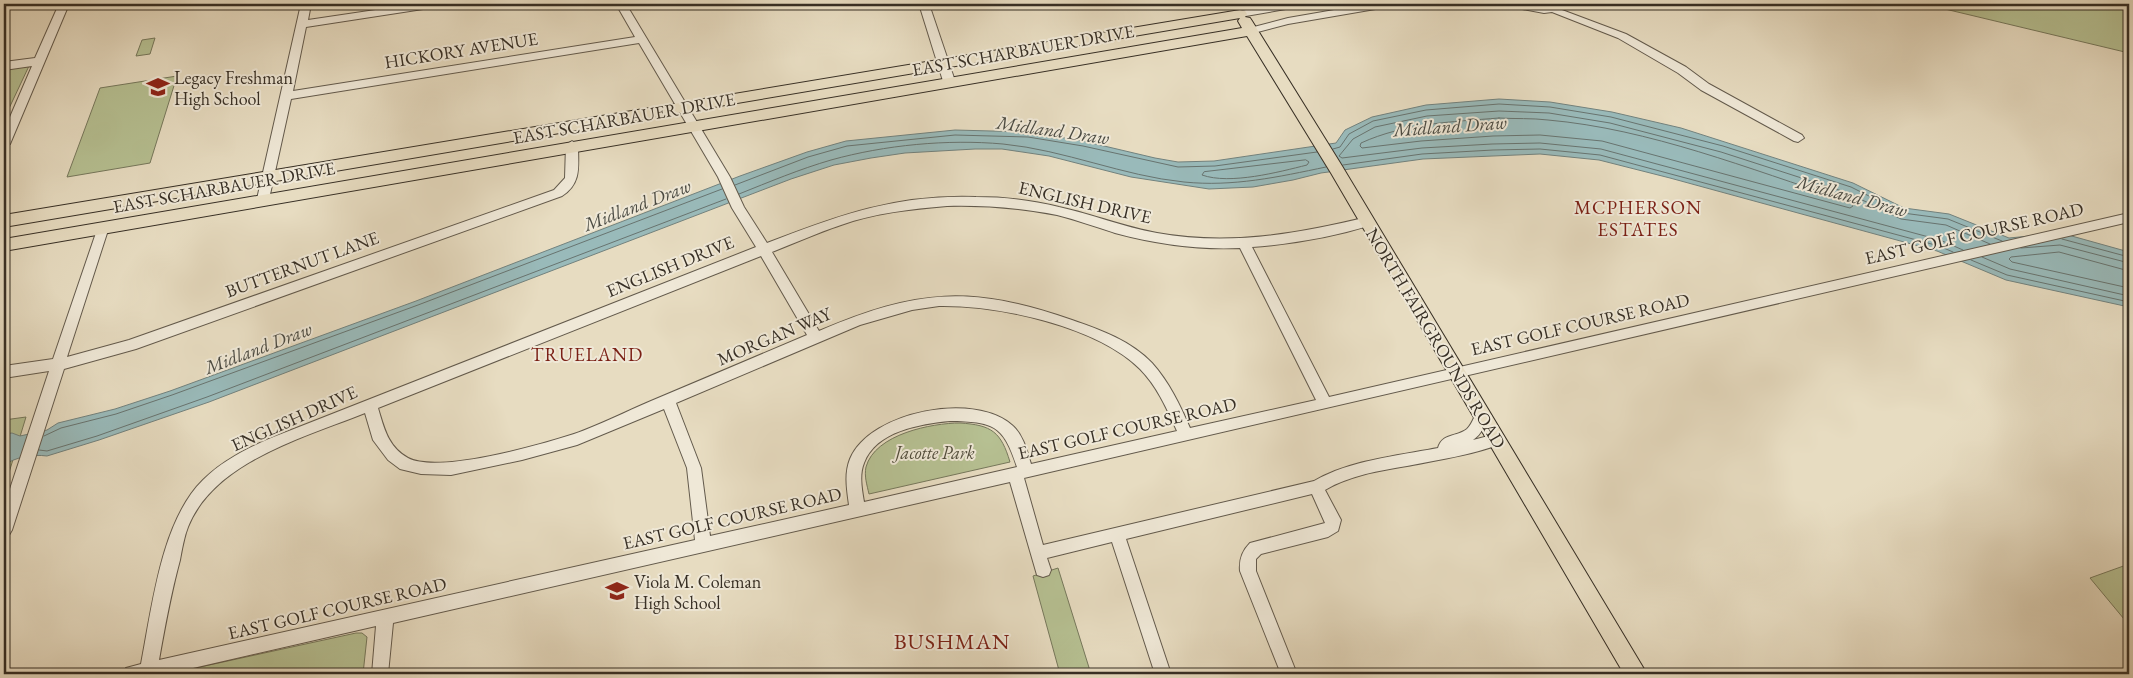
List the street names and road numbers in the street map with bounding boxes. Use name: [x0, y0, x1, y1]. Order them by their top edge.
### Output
street label: EAST SCHARBAUER DRIVE: [910, 19, 1136, 81]
street label: HICKORY AVENUE: [383, 27, 539, 73]
street label: EAST SCHARBAUER DRIVE: [511, 87, 737, 149]
street label: EAST SCHARBAUER DRIVE: [111, 156, 337, 218]
street label: ENGLISH DRIVE: [1016, 176, 1154, 228]
street label: EAST GOLF COURSE ROAD: [1862, 197, 2086, 269]
street label: NORTH FAIRGROUNDS ROAD: [1361, 223, 1511, 453]
street label: BUTTERNUT LANE: [222, 226, 382, 302]
street label: ENGLISH DRIVE: [603, 230, 737, 302]
street label: EAST GOLF COURSE ROAD: [1468, 288, 1692, 360]
street label: MORGAN WAY: [713, 301, 836, 370]
street label: ENGLISH DRIVE: [227, 380, 361, 456]
street label: EAST GOLF COURSE ROAD: [1015, 392, 1239, 464]
street label: EAST GOLF COURSE ROAD: [620, 482, 844, 554]
street label: EAST GOLF COURSE ROAD: [225, 572, 449, 644]

